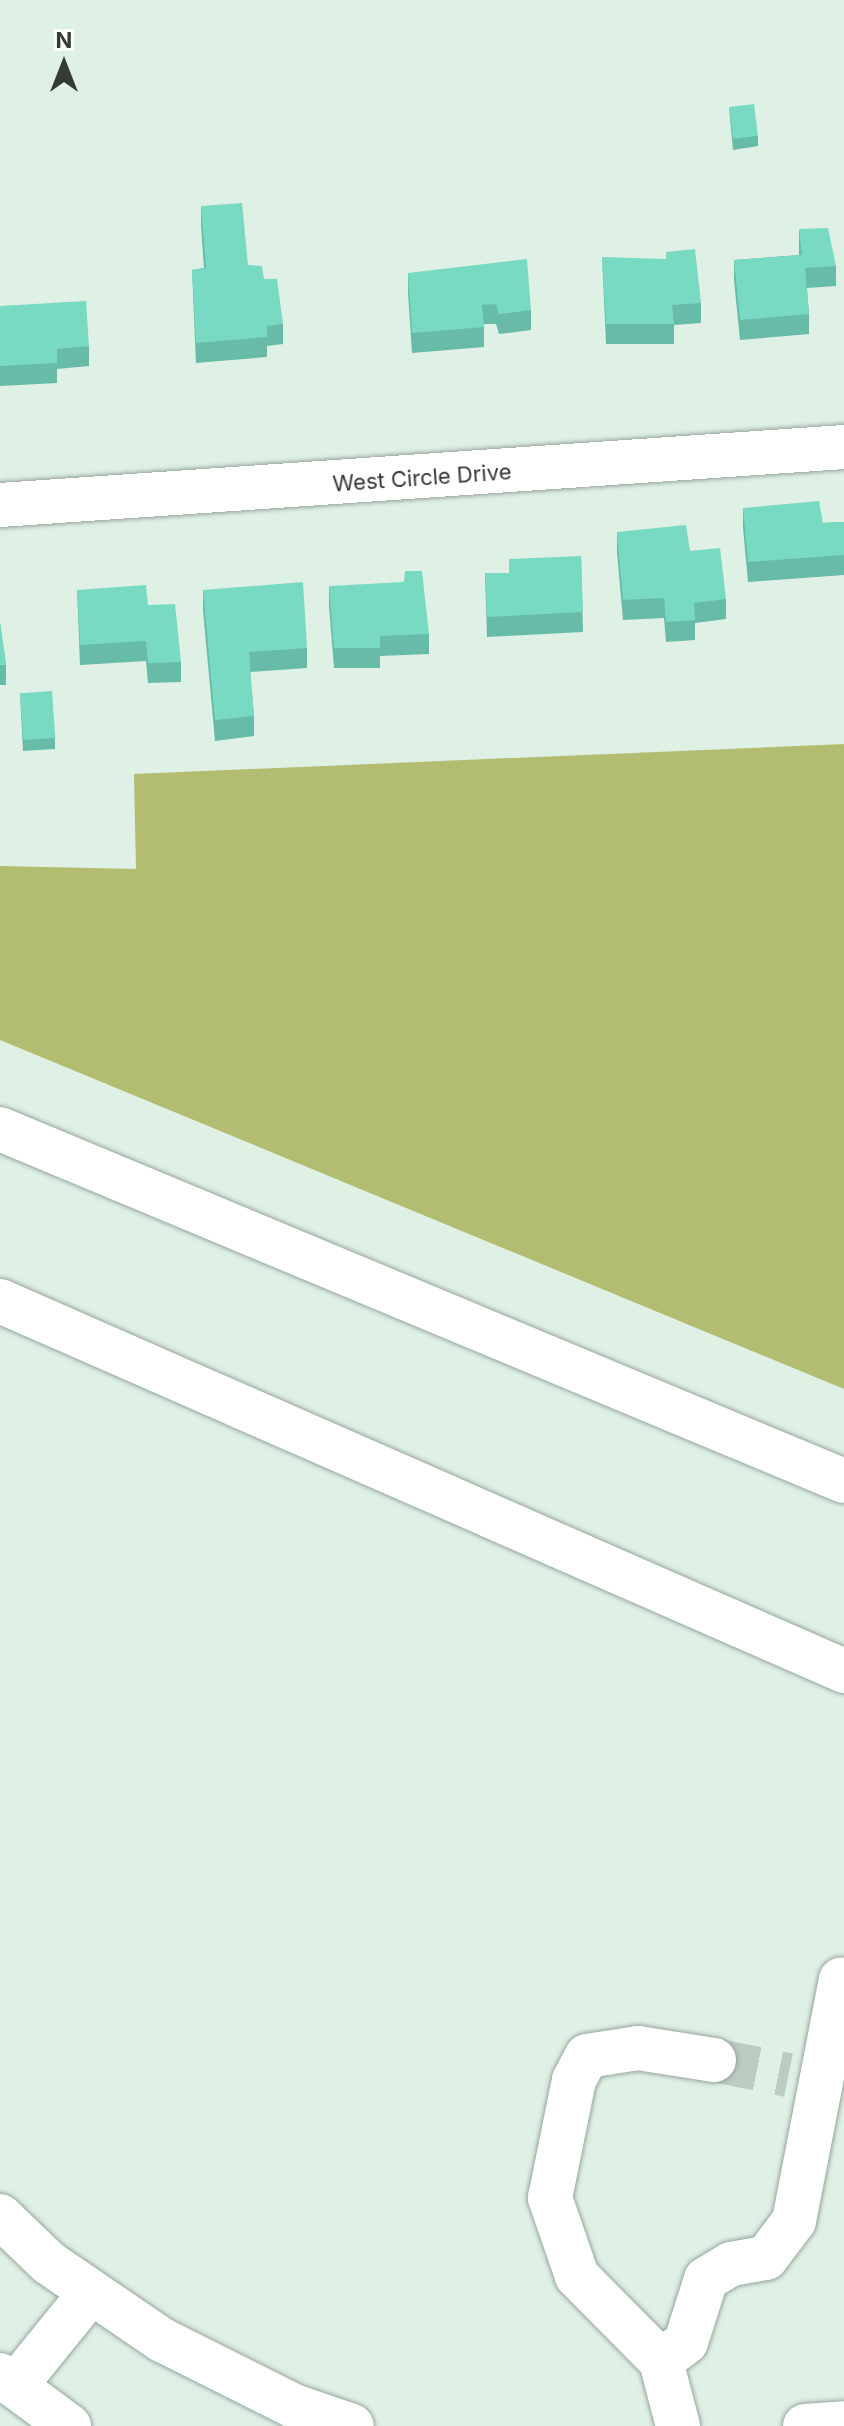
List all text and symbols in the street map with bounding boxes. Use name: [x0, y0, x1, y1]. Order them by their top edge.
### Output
north arrow: [24, 24, 104, 104]
text: N: [56, 27, 72, 53]
street label: West Circle Drive: [332, 459, 512, 497]

